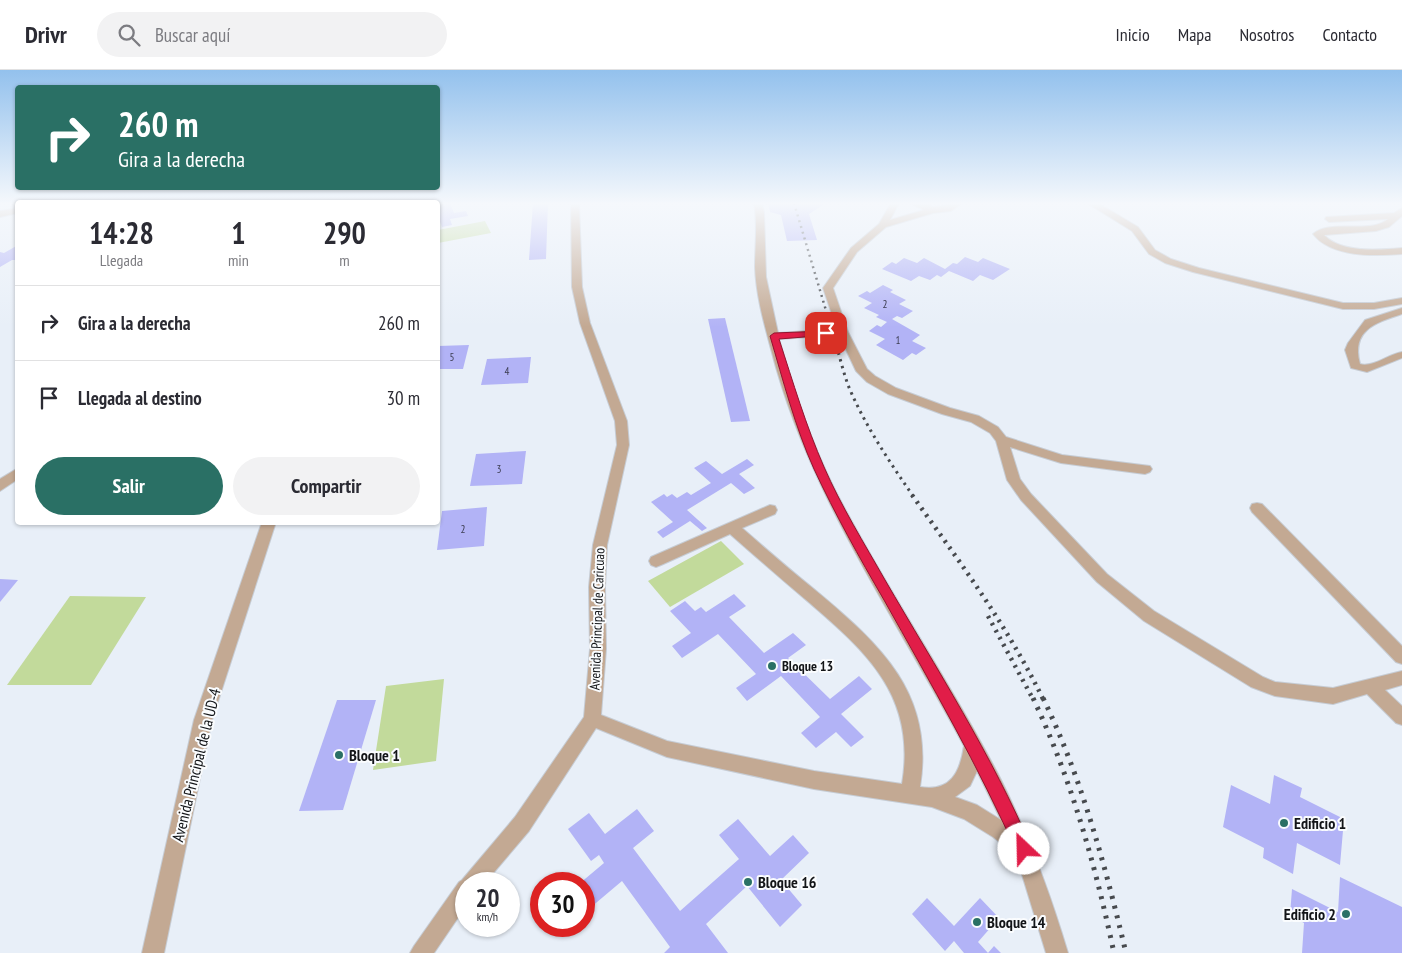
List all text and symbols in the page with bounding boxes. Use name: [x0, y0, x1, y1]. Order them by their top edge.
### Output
search box: [97, 12, 447, 57]
text: Drivr: [25, 19, 67, 50]
icon: search: [115, 21, 143, 49]
text: Buscar aquí: [155, 23, 230, 47]
text: Inicio: [1116, 23, 1150, 46]
text: Mapa: [1178, 23, 1211, 46]
text: Nosotros: [1239, 23, 1294, 46]
text: Contacto: [1322, 23, 1377, 46]
text: 260 m: [118, 101, 199, 147]
icon: right: [35, 105, 100, 170]
text: Gira a la derecha: [118, 145, 245, 173]
text: 14:28: [89, 213, 154, 252]
text: 1: [231, 213, 246, 252]
text: 290: [323, 213, 366, 252]
text: Llegada: [100, 250, 143, 270]
text: min: [228, 250, 249, 270]
text: m: [339, 250, 350, 270]
house number: 2: [883, 297, 888, 311]
icon: right: [35, 309, 63, 337]
text: Gira a la derecha: [78, 311, 191, 335]
text: 260 m: [378, 311, 420, 335]
pin: [805, 312, 847, 354]
icon: arrive: [812, 319, 840, 347]
house number: 1: [896, 333, 901, 347]
house number: 5: [450, 350, 455, 364]
house number: 4: [505, 364, 510, 378]
icon: arrive: [35, 384, 63, 412]
text: Llegada al destino: [78, 386, 202, 410]
text: 30 m: [387, 386, 420, 410]
button: Salir: [35, 457, 223, 515]
button: Compartir: [233, 457, 420, 515]
house number: 3: [497, 462, 502, 476]
house number: 2: [461, 522, 466, 536]
street label: Avenida Principal de Caricuao: [586, 548, 608, 690]
place label: Bloque 13: [782, 657, 833, 675]
marker: Bloque 13: [766, 660, 778, 672]
street label: Avenida Principal de la UD-4: [167, 686, 225, 844]
place label: Bloque 1: [349, 745, 400, 765]
marker: Bloque 1: [333, 749, 345, 761]
place label: Edificio 1: [1294, 813, 1346, 833]
marker: Edificio 1: [1278, 817, 1290, 829]
position arrow: [997, 822, 1049, 874]
speed limit sign: 30: [530, 872, 595, 937]
place label: Bloque 16: [758, 872, 817, 892]
marker: Bloque 16: [742, 876, 754, 888]
text: 20: [476, 882, 499, 914]
place label: Edificio 2: [1284, 904, 1336, 924]
marker: Edificio 2: [1340, 908, 1352, 920]
text: km/h: [477, 909, 498, 924]
place label: Bloque 14: [987, 912, 1046, 932]
marker: Bloque 14: [971, 916, 983, 928]

